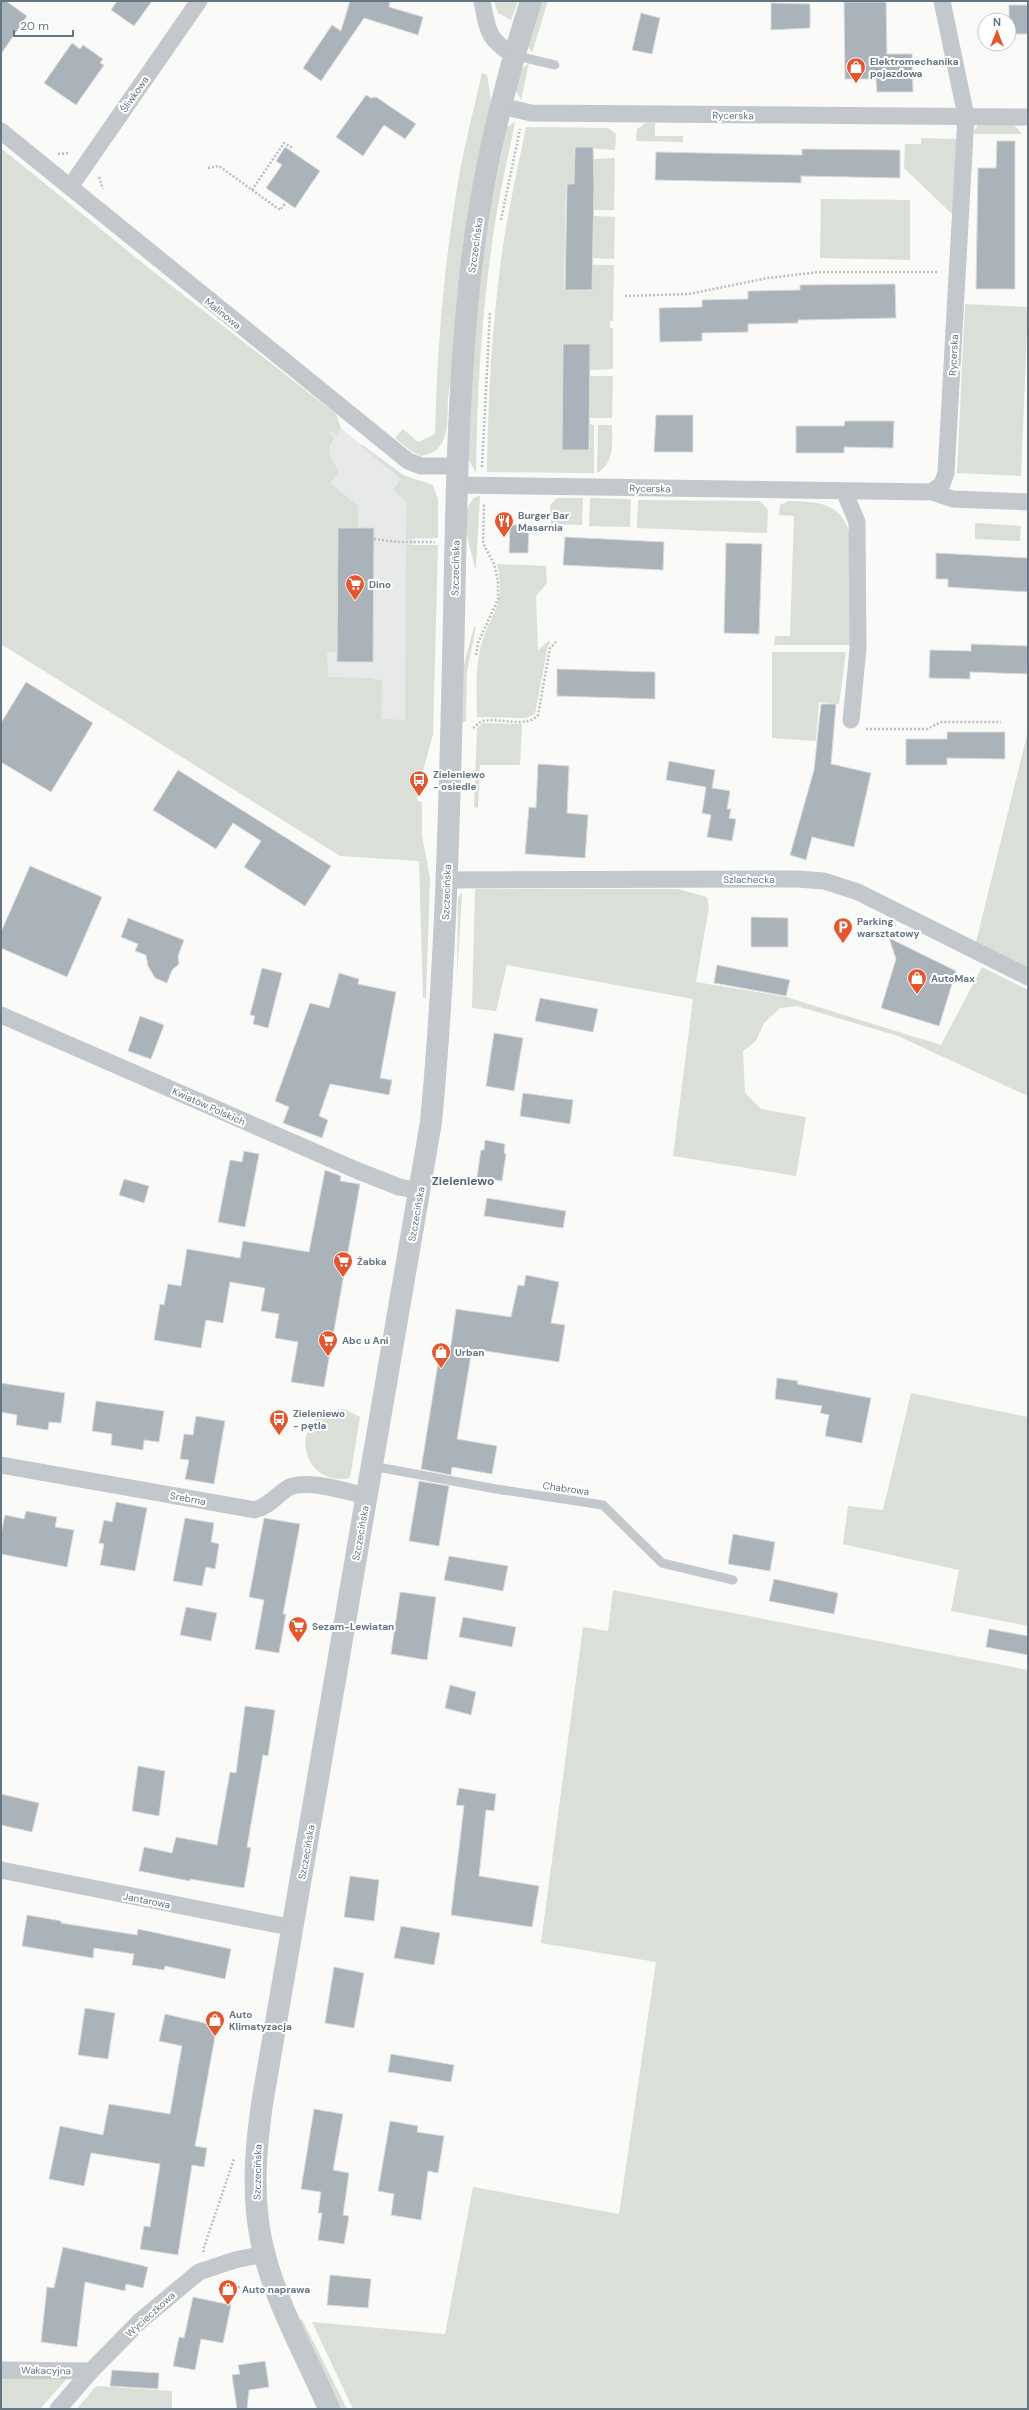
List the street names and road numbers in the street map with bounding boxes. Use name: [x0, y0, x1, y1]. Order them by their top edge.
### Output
street label: Śliwkowa: [117, 74, 152, 115]
street label: Rycerska: [712, 109, 754, 122]
street label: Szczecińska: [465, 217, 486, 274]
street label: Malinowa: [202, 295, 243, 332]
street label: Rycerska: [946, 334, 961, 376]
street label: Rycerska: [629, 482, 671, 495]
street label: Szczecińska: [449, 540, 462, 596]
street label: Szczecińska: [439, 864, 454, 920]
street label: Szlachecka: [723, 873, 775, 886]
street label: Kwiatów Polskich: [170, 1085, 247, 1128]
street label: Szczecińska: [405, 1186, 428, 1243]
street label: Chabrowa: [542, 1479, 590, 1498]
street label: Srebrna: [169, 1489, 207, 1508]
street label: Szczecińska: [349, 1505, 372, 1562]
street label: Szczecińska: [295, 1824, 318, 1881]
street label: Jantarowa: [122, 1890, 172, 1911]
street label: Szczecińska: [251, 2144, 264, 2200]
street label: Wycieczkowa: [123, 2289, 178, 2340]
street label: Wakacyjna: [21, 2364, 71, 2377]

